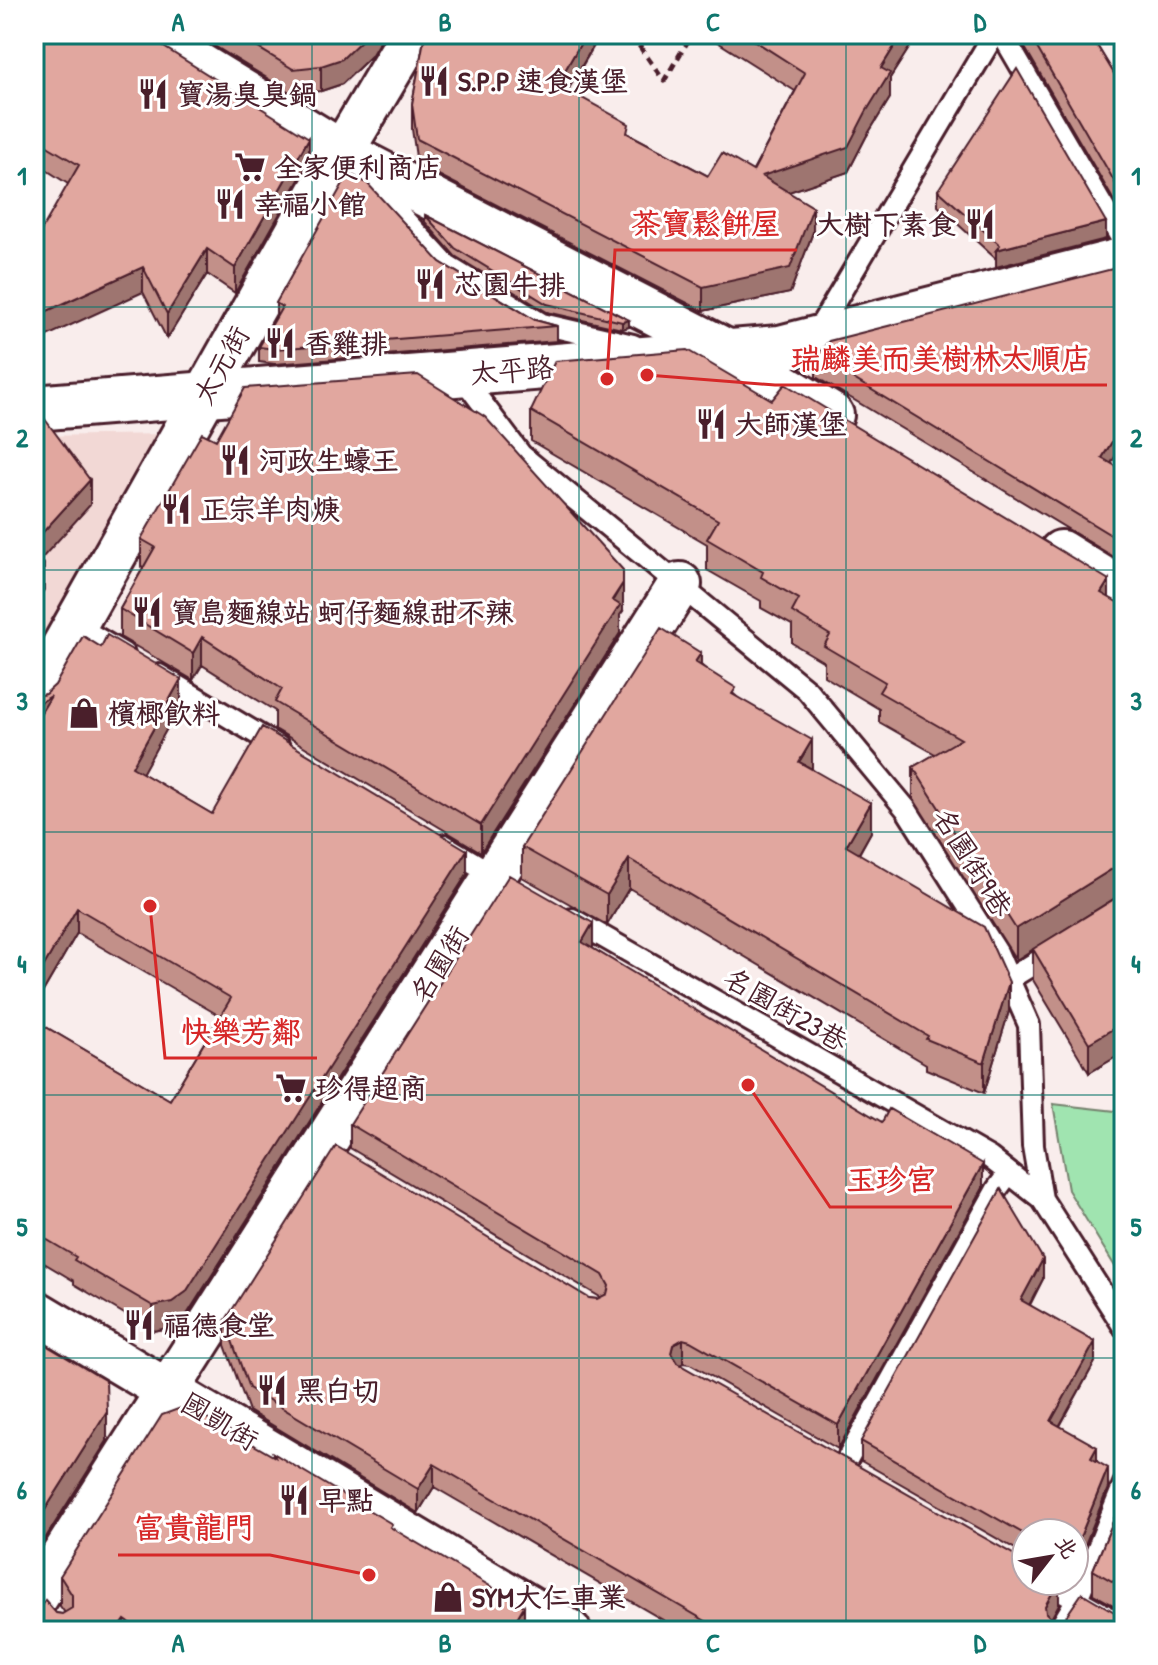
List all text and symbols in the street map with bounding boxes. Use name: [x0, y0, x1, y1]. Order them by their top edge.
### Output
text: A: [172, 4, 185, 39]
text: B: [438, 4, 452, 39]
text: C: [706, 4, 720, 39]
text: D: [974, 4, 987, 39]
place label: S.P.P 速食漢堡: [458, 62, 628, 100]
restaurant icon: S.P.P 速食漢堡: [417, 64, 451, 98]
place label: 寶湯臭臭鍋: [177, 75, 317, 113]
restaurant icon: 寶湯臭臭鍋: [136, 77, 170, 111]
place label: 全家便利商店: [274, 148, 442, 186]
supermarket icon: 全家便利商店: [233, 150, 267, 184]
text: 1: [17, 158, 27, 193]
text: 1: [1131, 158, 1141, 193]
place label: 幸福小館: [254, 185, 366, 223]
restaurant icon: 幸福小館: [213, 187, 247, 221]
callout: 茶寶鬆餅屋: [615, 196, 797, 250]
text: 茶寶鬆餅屋: [631, 203, 781, 243]
place label: 大樹下素食: [816, 205, 956, 243]
restaurant icon: 大樹下素食: [963, 207, 997, 241]
place label: 芯園牛排: [454, 265, 566, 303]
restaurant icon: 芯園牛排: [413, 267, 447, 301]
street label: 太元街: [184, 319, 258, 411]
place label: 香雞排: [304, 324, 388, 362]
restaurant icon: 香雞排: [263, 326, 297, 360]
callout: 瑞麟美而美樹林太順店: [775, 331, 1107, 385]
text: 瑞麟美而美樹林太順店: [791, 338, 1091, 378]
street label: 太平路: [468, 347, 556, 393]
place label: 大師漢堡: [735, 405, 847, 443]
restaurant icon: 大師漢堡: [694, 407, 728, 441]
text: 2: [16, 420, 29, 455]
text: 2: [1130, 420, 1143, 455]
place label: 河政生蠔王: [259, 441, 399, 479]
restaurant icon: 河政生蠔王: [218, 443, 252, 477]
place label: 正宗羊肉焿: [200, 490, 340, 528]
restaurant icon: 正宗羊肉焿: [159, 492, 193, 526]
place label: 寶島麵線站 蚵仔麵線甜不辣: [171, 593, 513, 631]
restaurant icon: 寶島麵線站 蚵仔麵線甜不辣: [130, 595, 164, 629]
text: 3: [16, 683, 28, 718]
text: 3: [1130, 683, 1142, 718]
place label: 檳榔飲料: [108, 694, 220, 732]
shop icon: 檳榔飲料: [67, 696, 101, 730]
street label: 名園街9巷: [924, 800, 1022, 925]
street label: 名園街: [401, 918, 477, 1010]
text: 4: [17, 946, 27, 981]
text: 4: [1131, 946, 1141, 981]
street label: 名園街23巷: [717, 958, 856, 1060]
callout: 快樂芳鄰: [165, 1004, 317, 1058]
text: 快樂芳鄰: [181, 1011, 301, 1051]
place label: 珍得超商: [315, 1069, 427, 1107]
supermarket icon: 珍得超商: [274, 1071, 308, 1105]
callout: 玉珍宮: [830, 1153, 952, 1207]
text: 玉珍宮: [846, 1159, 936, 1199]
text: 5: [17, 1209, 28, 1244]
text: 5: [1131, 1209, 1142, 1244]
place label: 福德食堂: [163, 1306, 275, 1344]
restaurant icon: 福德食堂: [122, 1308, 156, 1342]
place label: 黑白切: [296, 1371, 380, 1409]
restaurant icon: 黑白切: [255, 1373, 289, 1407]
street label: 國凱街: [174, 1383, 266, 1459]
text: 6: [17, 1472, 28, 1507]
text: 6: [1131, 1472, 1142, 1507]
place label: 早點: [318, 1481, 374, 1519]
restaurant icon: 早點: [277, 1483, 311, 1517]
callout: 富貴龍門: [118, 1501, 270, 1555]
text: 富貴龍門: [134, 1507, 254, 1547]
north arrow: [1010, 1517, 1090, 1597]
text: 北: [1049, 1530, 1086, 1564]
place label: SYM大仁車業: [472, 1578, 626, 1616]
shop icon: SYM大仁車業: [431, 1580, 465, 1614]
text: A: [172, 1625, 185, 1660]
text: B: [438, 1625, 452, 1660]
text: C: [706, 1625, 720, 1660]
text: D: [974, 1625, 987, 1660]

